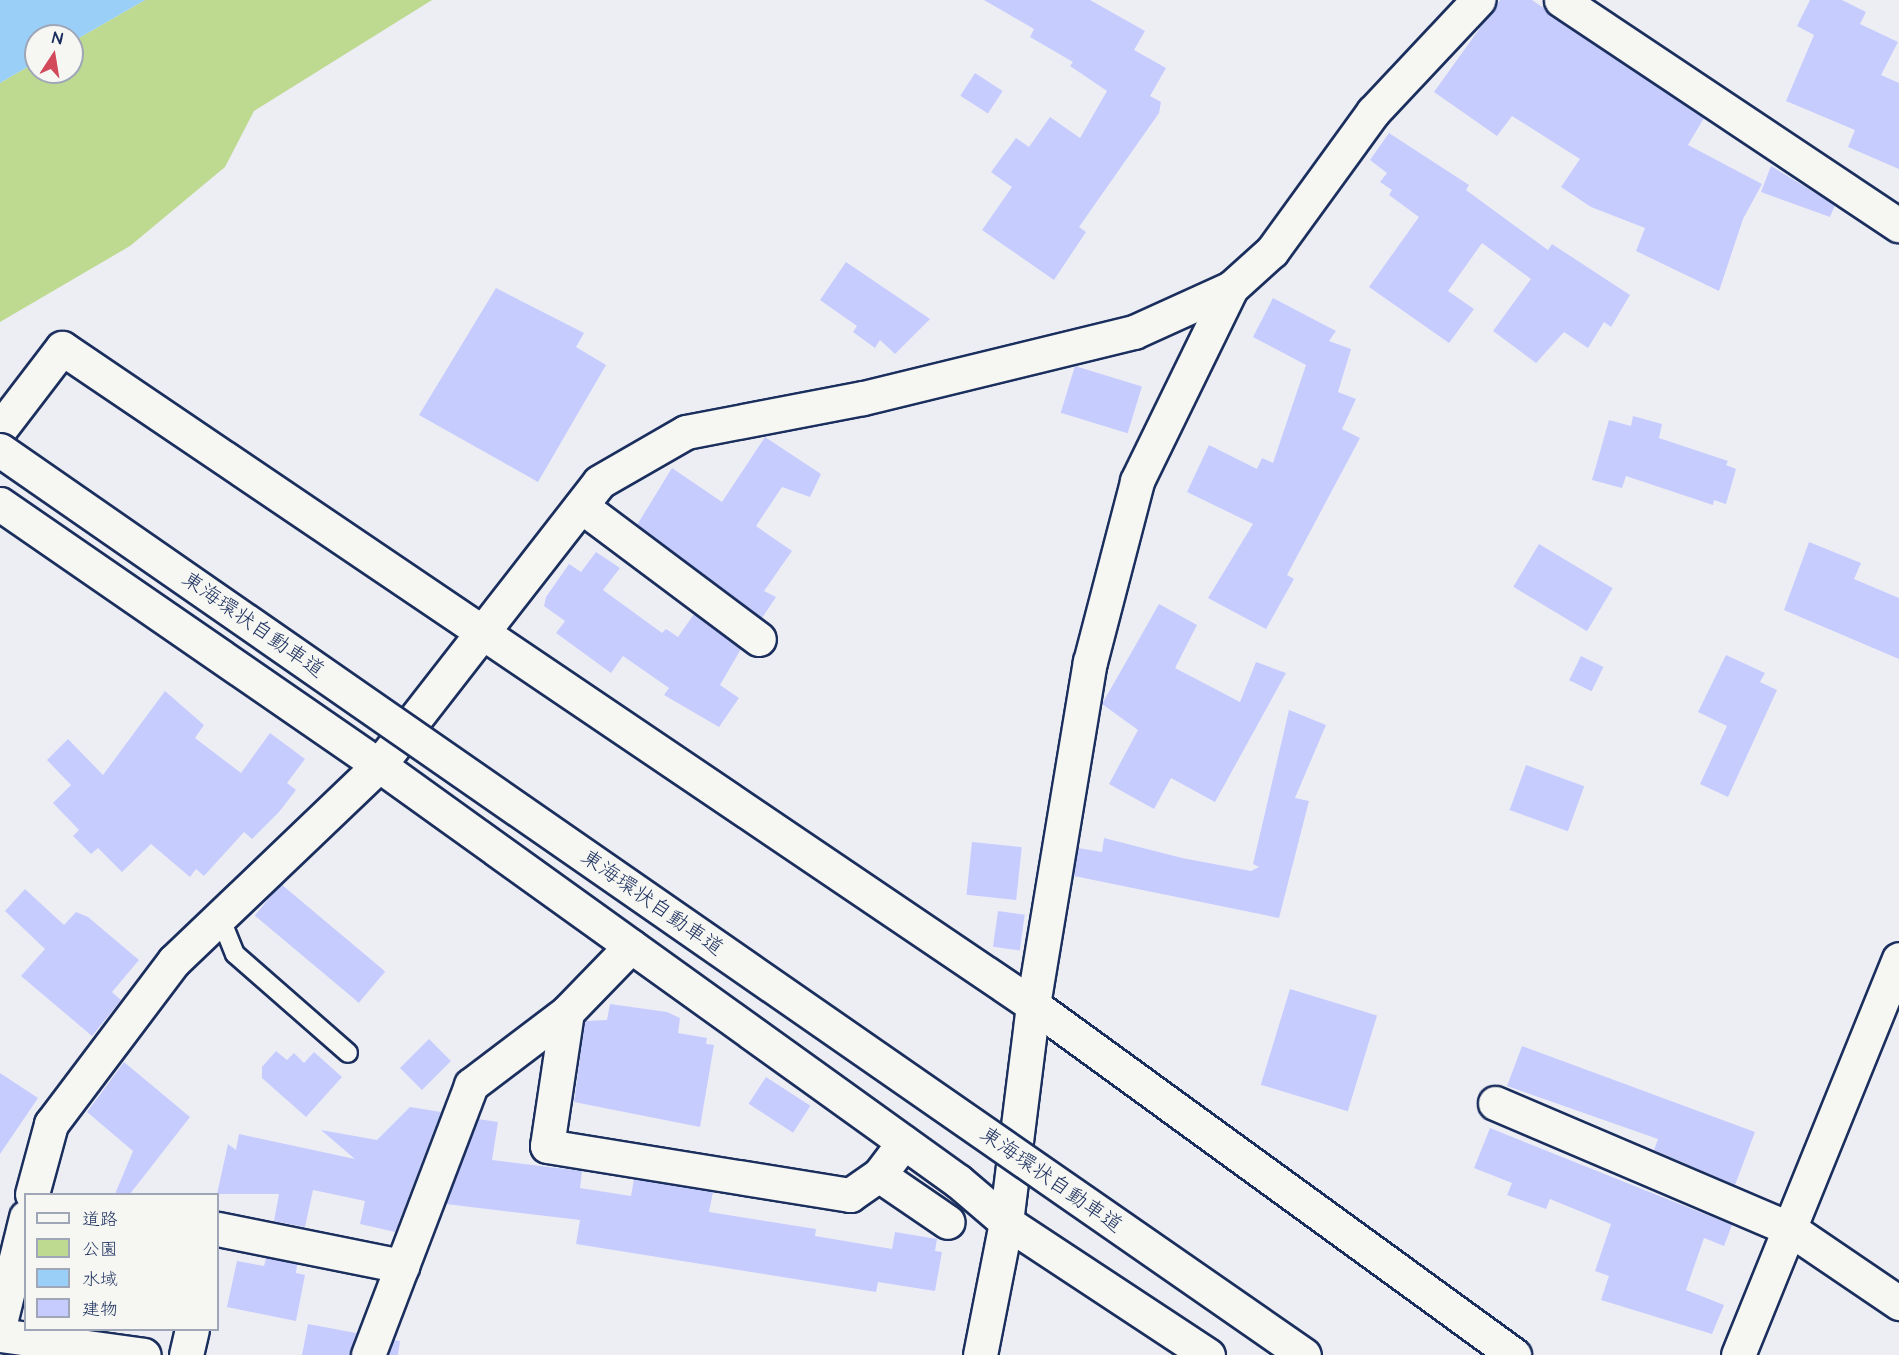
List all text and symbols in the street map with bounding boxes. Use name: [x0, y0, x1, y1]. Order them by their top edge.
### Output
north arrow: [24, 24, 84, 84]
text: N: [50, 27, 65, 50]
street label: 東海環状自動車道: [177, 566, 329, 684]
street label: 東海環状自動車道: [576, 844, 728, 962]
street label: 東海環状自動車道: [975, 1121, 1127, 1239]
legend: [24, 1193, 219, 1331]
text: 道路: [82, 1207, 118, 1232]
text: 公園: [82, 1237, 118, 1262]
text: 水域: [82, 1267, 118, 1292]
text: 建物: [82, 1297, 118, 1322]

